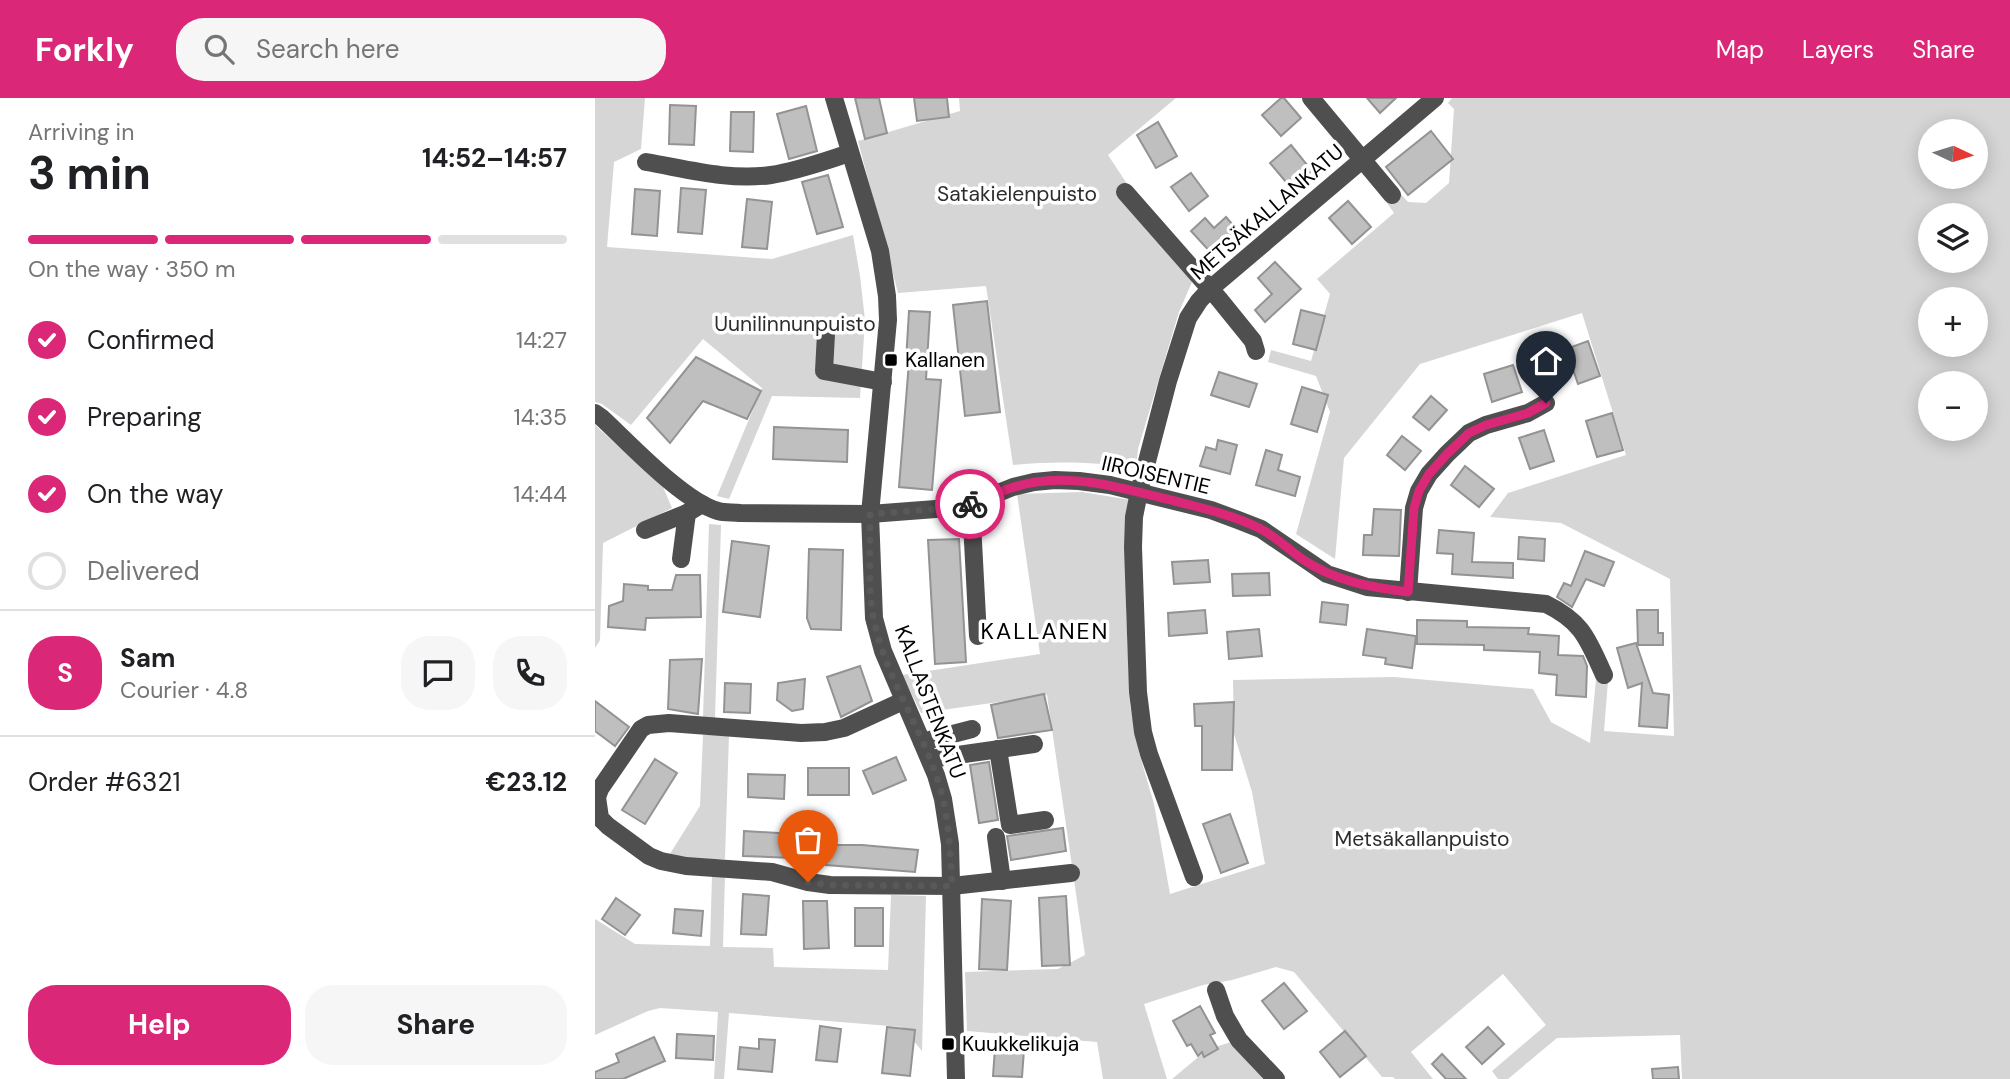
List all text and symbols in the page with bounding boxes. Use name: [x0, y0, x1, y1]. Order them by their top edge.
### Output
search box: [176, 18, 666, 81]
text: Forkly: [35, 28, 134, 71]
icon: search: [200, 30, 238, 68]
text: Search here: [256, 32, 399, 66]
text: Map: [1716, 34, 1764, 65]
text: Layers: [1802, 34, 1874, 65]
text: Share: [1912, 34, 1975, 65]
text: Arriving in: [28, 117, 134, 147]
north arrow: [1918, 119, 1988, 189]
map controls: [1918, 119, 1988, 441]
street label: METSÄKALLANKATU: [1185, 138, 1349, 286]
text: 14:52–14:57: [422, 141, 567, 175]
text: 3 min: [28, 143, 151, 203]
park label: Satakielenpuisto: [937, 180, 1097, 208]
button: layers: [1918, 203, 1988, 273]
text: On the way · 350 m: [28, 254, 235, 284]
button: +: [1918, 287, 1988, 357]
park label: Uunilinnunpuisto: [714, 310, 876, 338]
icon: check: [28, 321, 66, 359]
text: Confirmed: [87, 323, 214, 357]
text: 14:27: [516, 325, 567, 355]
pin: [1516, 331, 1576, 403]
icon: home: [1527, 342, 1565, 380]
place label: Kallanen: [905, 346, 985, 374]
marker: Kallanen: [883, 352, 899, 368]
button: −: [1918, 371, 1988, 441]
icon: check: [28, 398, 66, 436]
text: Preparing: [87, 400, 202, 434]
text: 14:35: [514, 402, 567, 432]
street label: IIROISENTIE: [1099, 449, 1213, 501]
courier: [935, 469, 1005, 539]
icon: check: [28, 475, 66, 513]
text: On the way: [87, 477, 223, 511]
text: 14:44: [513, 479, 567, 509]
icon: bike: [951, 485, 989, 523]
text: Delivered: [87, 554, 200, 588]
district label: KALLANEN: [981, 616, 1110, 646]
street label: KALLASTENKATU: [888, 621, 972, 783]
button: chat: [401, 636, 475, 710]
button: phone: [493, 636, 567, 710]
text: Sam: [120, 641, 175, 675]
text: S: [57, 656, 73, 690]
text: Courier · 4.8: [120, 675, 248, 705]
text: Order #6321: [28, 765, 181, 799]
text: €23.12: [486, 765, 567, 799]
pin: [778, 810, 838, 882]
icon: bag: [789, 821, 827, 859]
park label: Metsäkallanpuisto: [1335, 825, 1509, 853]
button: Help: [28, 985, 291, 1065]
button: Share: [305, 985, 567, 1065]
place label: Kuukkelikuja: [962, 1030, 1079, 1058]
marker: Kuukkelikuja: [940, 1036, 956, 1052]

